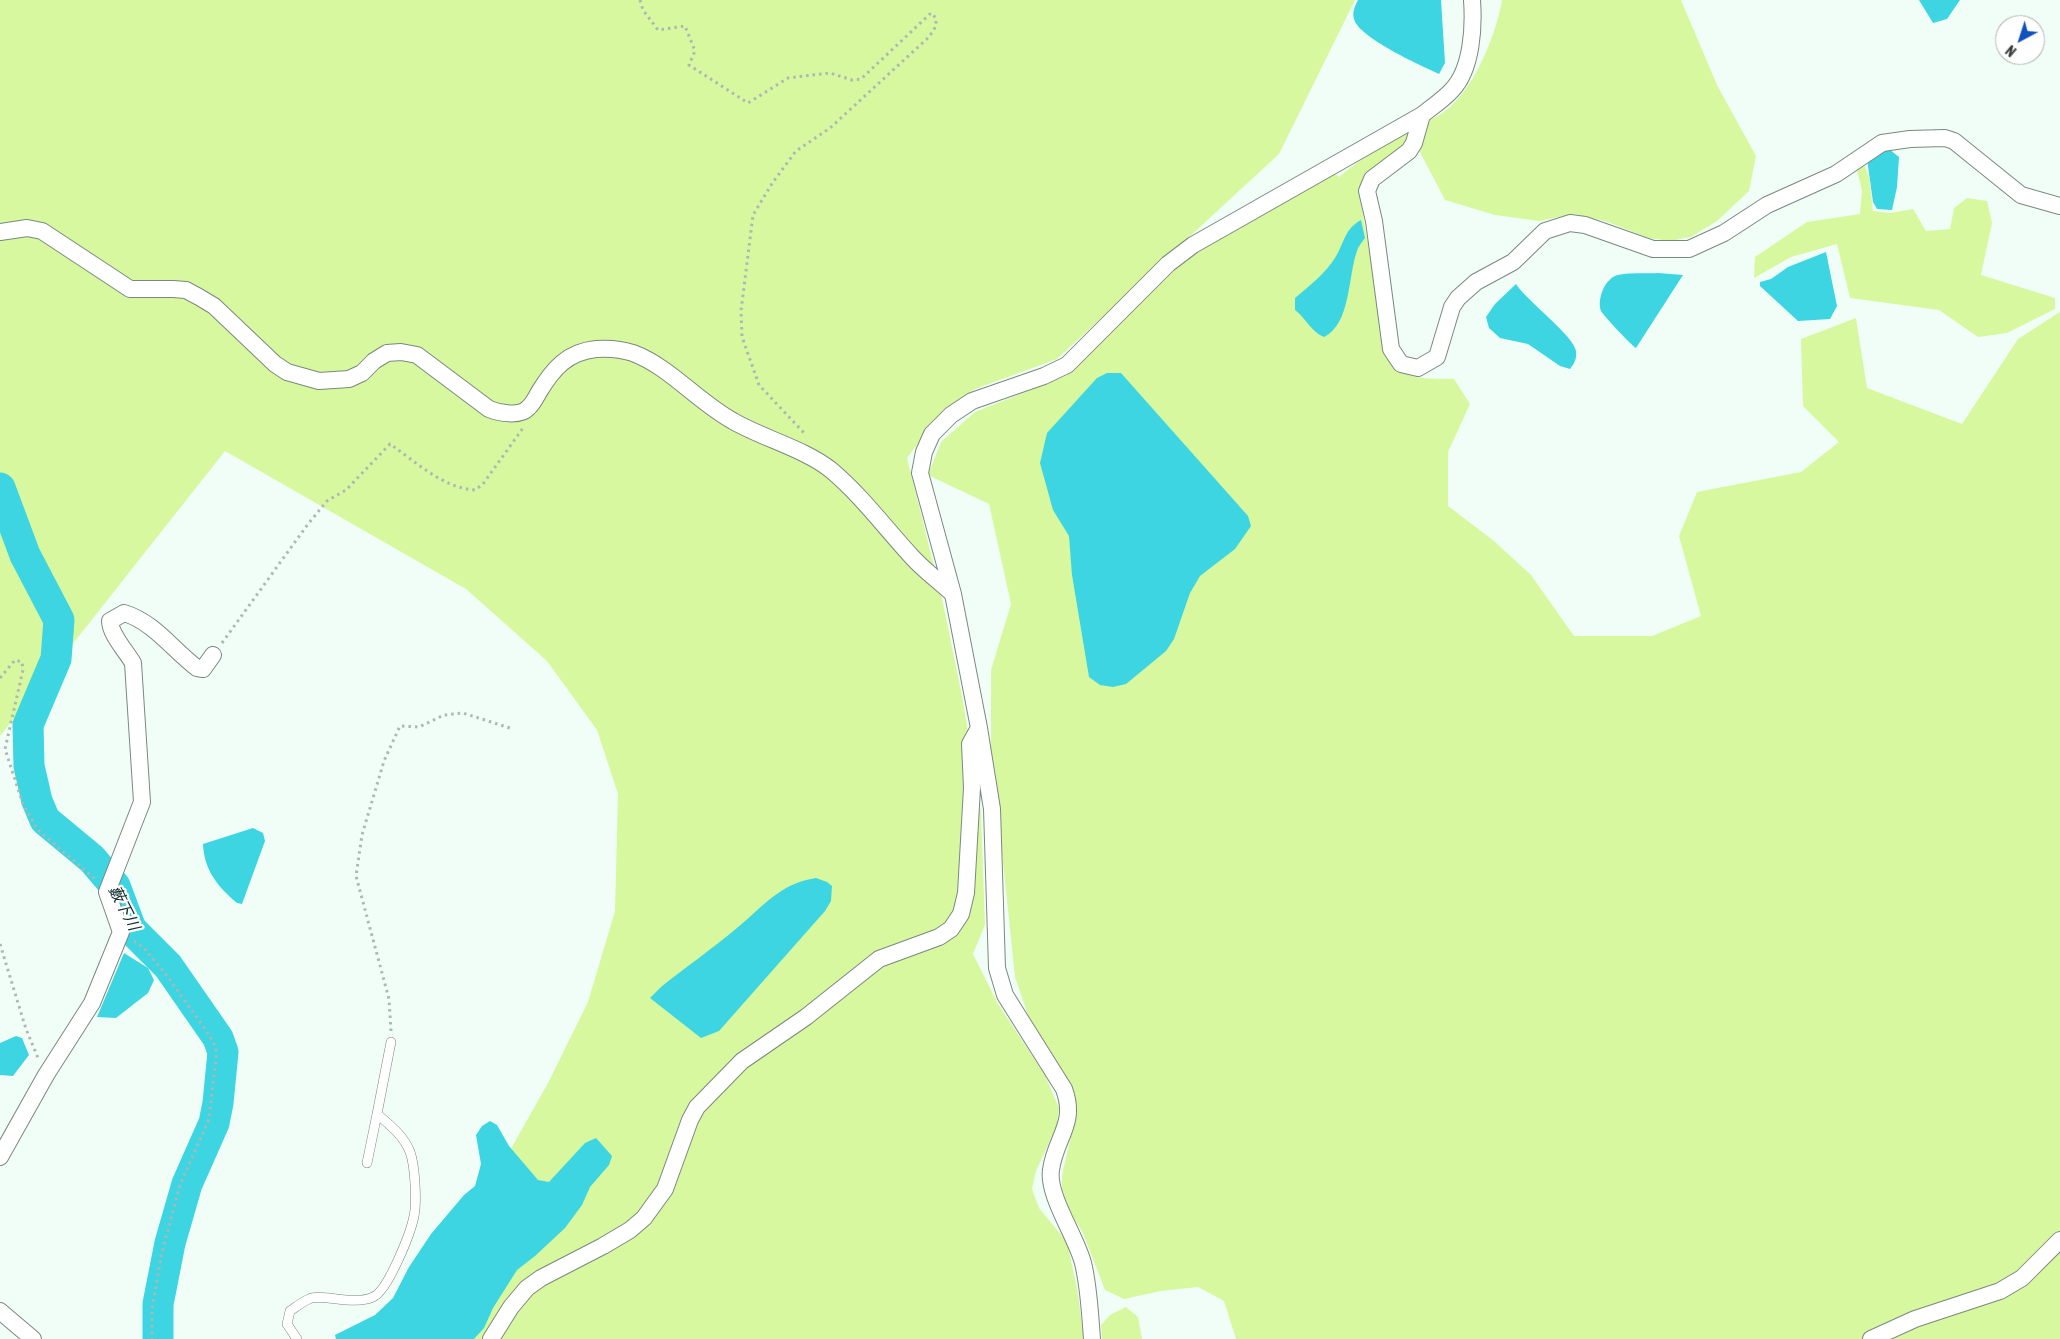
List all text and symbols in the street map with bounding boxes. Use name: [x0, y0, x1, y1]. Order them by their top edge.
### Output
north arrow: [1995, 15, 2045, 65]
text: N: [2003, 42, 2019, 60]
water label: 藪下川: [105, 882, 143, 934]

